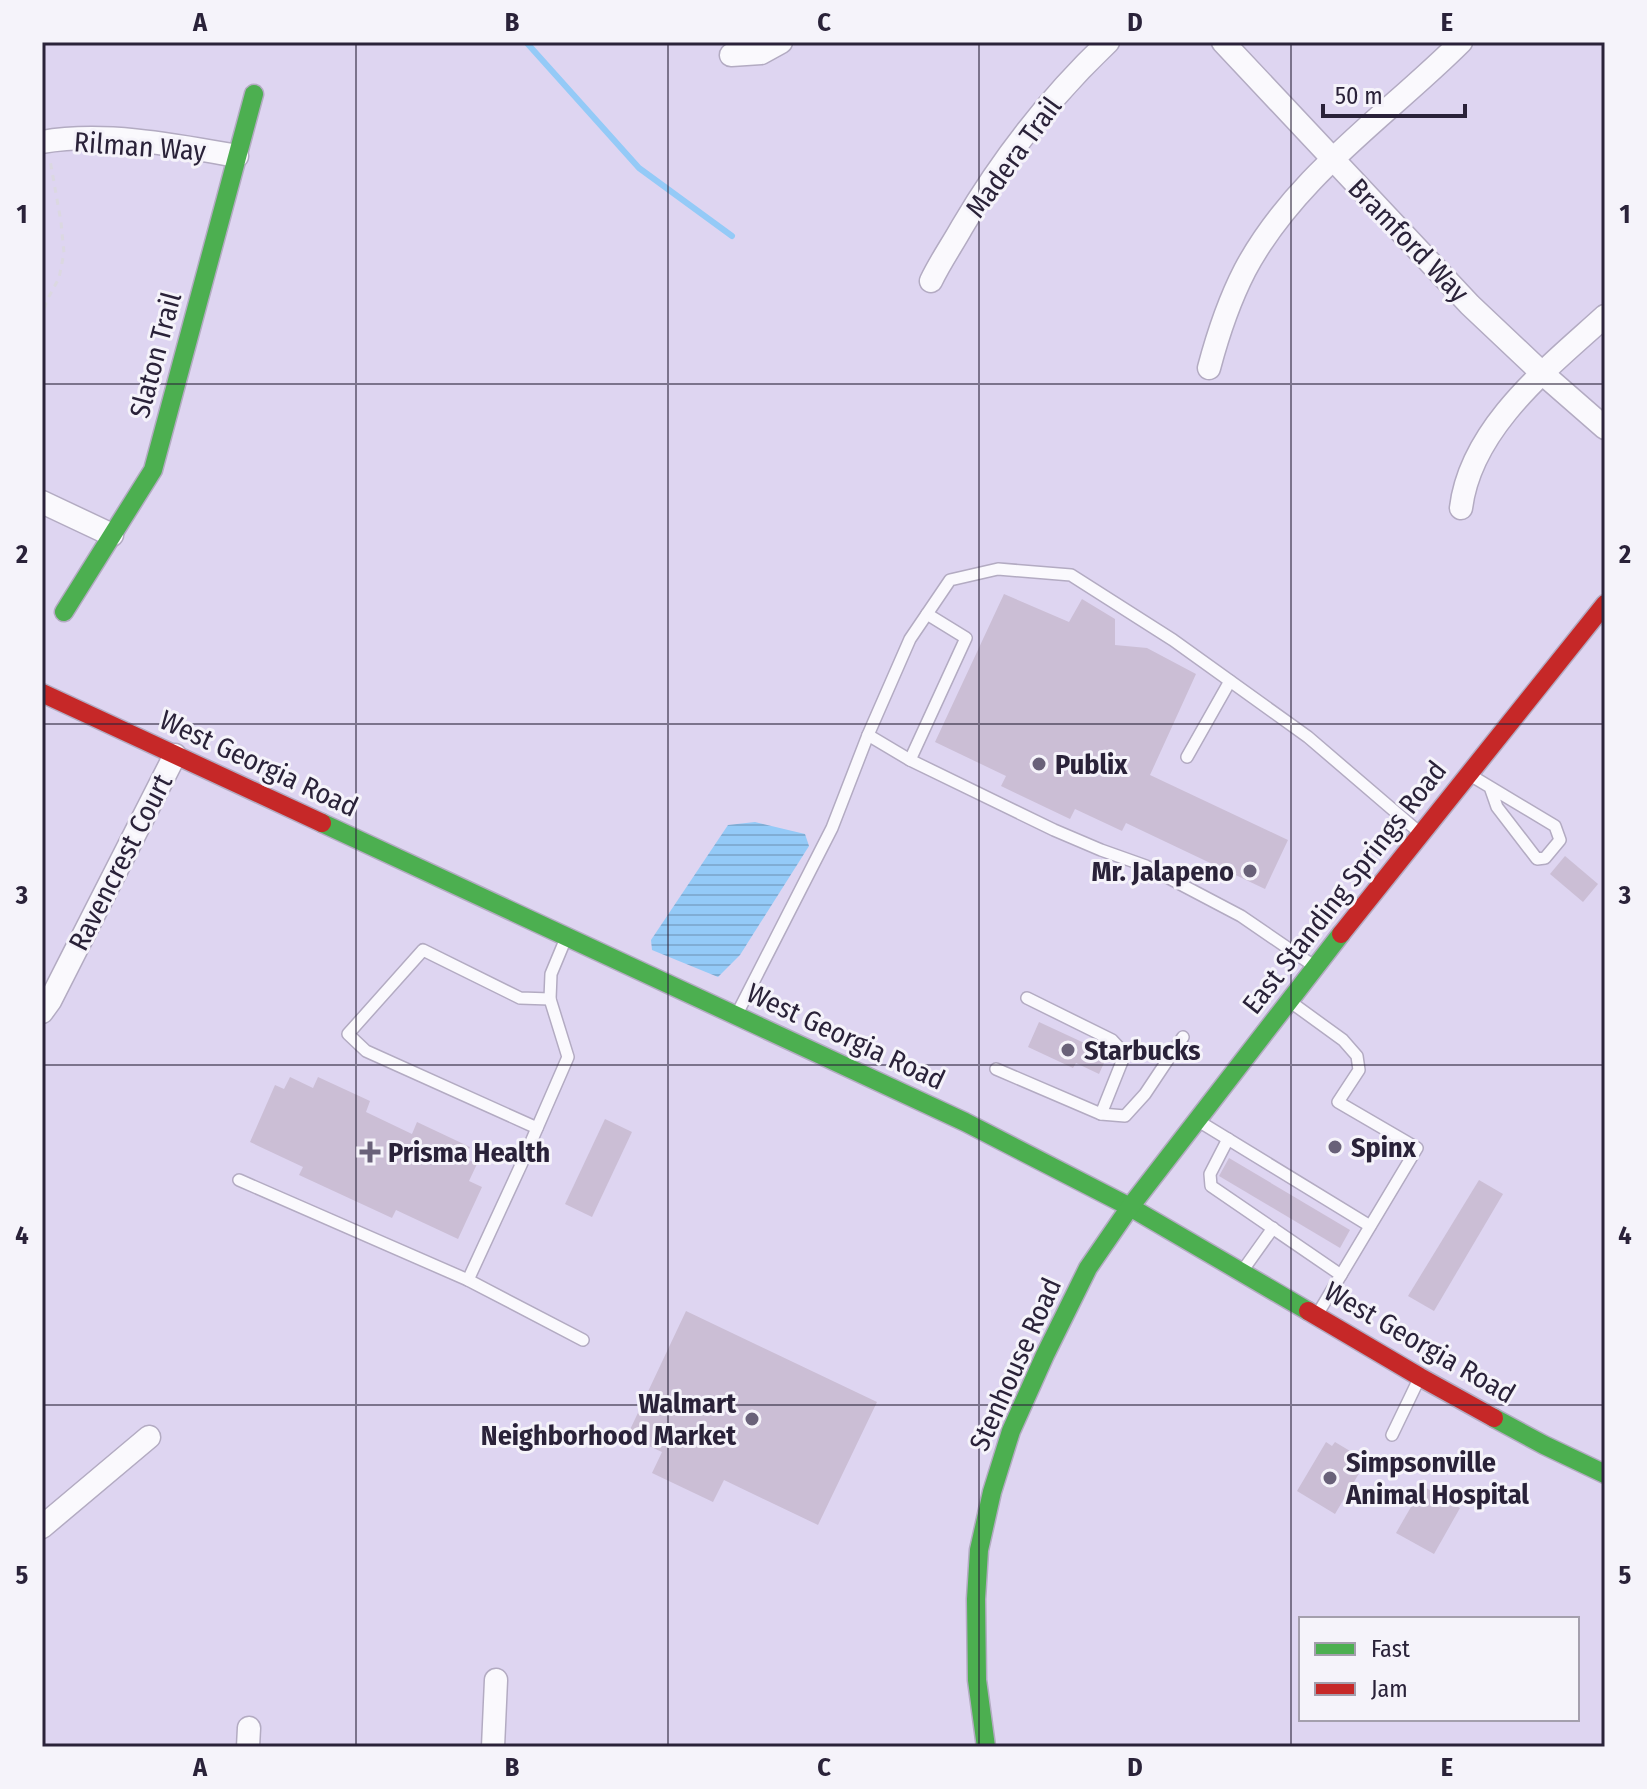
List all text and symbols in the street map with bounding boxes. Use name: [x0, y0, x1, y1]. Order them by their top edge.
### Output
text: A: [192, 7, 208, 38]
text: B: [505, 7, 520, 38]
text: C: [817, 7, 831, 38]
text: D: [1127, 7, 1143, 38]
text: E: [1441, 7, 1453, 38]
scale bar: [1323, 68, 1465, 118]
text: 50 m: [1335, 82, 1383, 110]
street label: Madera Trail: [959, 91, 1068, 224]
street label: Rilman Way: [73, 125, 208, 168]
street label: Bramford Way: [1342, 172, 1476, 309]
text: 1: [17, 199, 28, 230]
text: 1: [1620, 199, 1631, 230]
street label: Slaton Trail: [123, 289, 188, 422]
text: 2: [15, 539, 28, 570]
text: 2: [1618, 539, 1631, 570]
street label: West Georgia Road: [154, 703, 363, 824]
place label: Publix: [1055, 748, 1128, 781]
street label: East Standing Springs Road: [1235, 754, 1453, 1020]
marker: Publix: [1030, 755, 1048, 773]
street label: Ravencrest Court: [62, 768, 179, 956]
place label: Mr. Jalapeno: [1091, 855, 1234, 888]
marker: Mr. Jalapeno: [1241, 862, 1259, 880]
text: 3: [15, 880, 28, 911]
text: 3: [1618, 880, 1631, 911]
street label: West Georgia Road: [741, 976, 950, 1097]
place label: Starbucks: [1084, 1034, 1201, 1067]
marker: Starbucks: [1059, 1041, 1077, 1059]
place label: Spinx: [1351, 1131, 1417, 1164]
place label: Prisma Health: [388, 1136, 550, 1169]
marker: Spinx: [1326, 1138, 1344, 1156]
marker: Prisma Health: [359, 1141, 381, 1163]
text: 4: [15, 1220, 29, 1251]
text: 4: [1618, 1220, 1632, 1251]
street label: Stenhouse Road: [963, 1273, 1068, 1456]
street label: West Georgia Road: [1319, 1274, 1521, 1410]
place label: Walmart Neighborhood Market: [481, 1387, 737, 1452]
marker: Walmart Neighborhood Market: [743, 1410, 761, 1428]
place label: Simpsonville Animal Hospital: [1345, 1446, 1529, 1511]
marker: Simpsonville Animal Hospital: [1321, 1469, 1339, 1487]
text: 5: [16, 1560, 29, 1591]
text: 5: [1619, 1560, 1632, 1591]
legend: [1299, 1617, 1579, 1721]
text: Fast: [1371, 1635, 1410, 1663]
text: Jam: [1371, 1675, 1408, 1703]
text: A: [192, 1752, 208, 1783]
text: B: [505, 1752, 520, 1783]
text: C: [817, 1752, 831, 1783]
text: D: [1127, 1752, 1143, 1783]
text: E: [1441, 1752, 1453, 1783]

